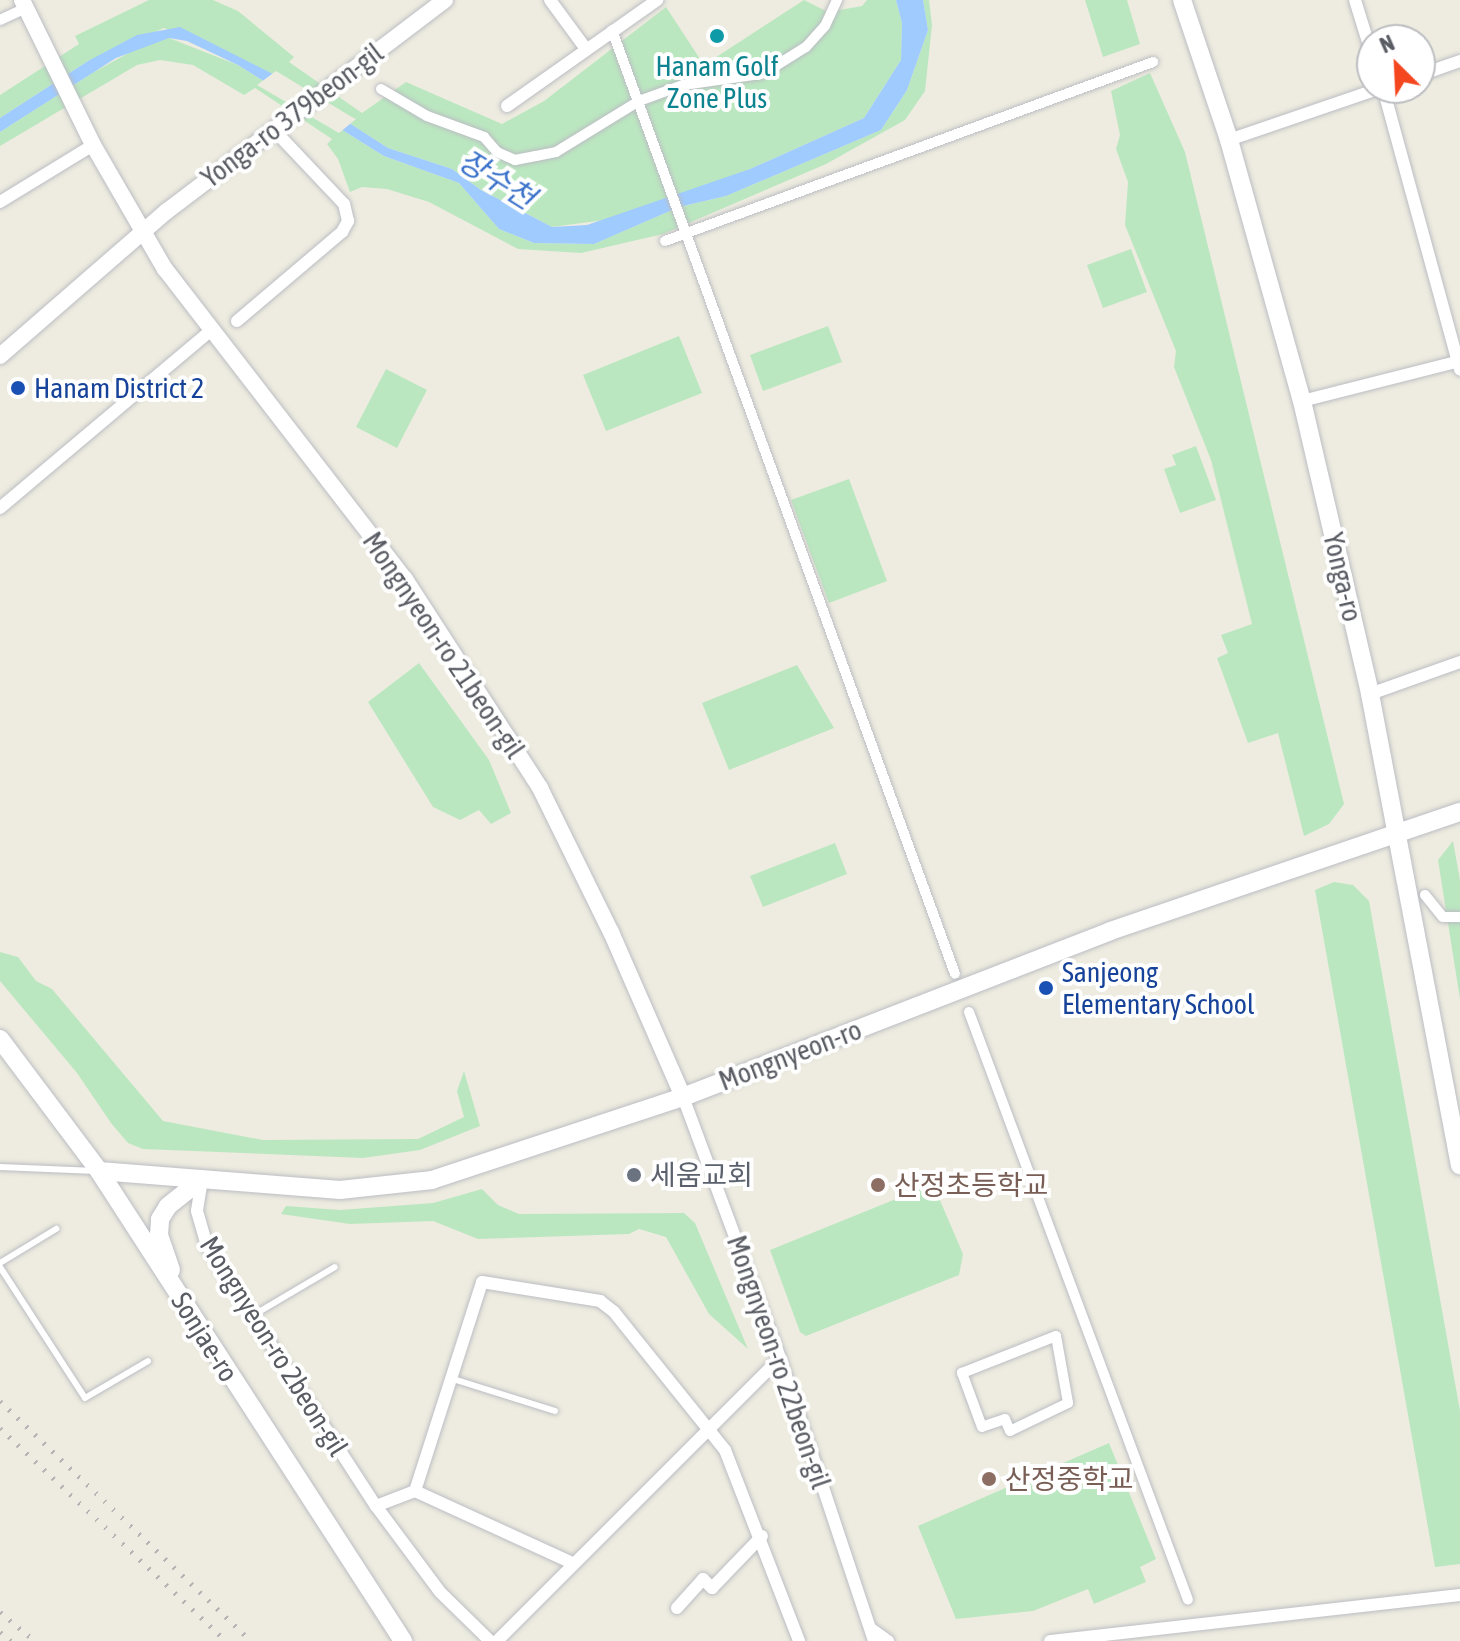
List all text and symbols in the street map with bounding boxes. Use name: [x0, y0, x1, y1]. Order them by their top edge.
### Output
north arrow: [1356, 24, 1436, 104]
marker: Hanam Golf Zone Plus: [708, 27, 726, 45]
text: N: [1376, 29, 1398, 58]
street label: Yonga-ro 379beon-gil: [194, 36, 390, 194]
place label: Hanam Golf Zone Plus: [655, 49, 779, 115]
water label: 장수천: [452, 142, 542, 216]
place label: Hanam District 2: [34, 371, 204, 405]
marker: Hanam District 2: [9, 379, 27, 397]
street label: Mongnyeon-ro 21beon-gil: [356, 525, 532, 765]
street label: Yonga-ro: [1316, 529, 1370, 625]
place label: Sanjeong Elementary School: [1062, 955, 1254, 1021]
marker: Sanjeong Elementary School: [1037, 979, 1055, 997]
street label: Mongnyeon-ro: [714, 1012, 866, 1098]
place label: 세움교회: [650, 1158, 753, 1192]
marker: 세움교회: [625, 1166, 643, 1184]
place label: 산정초등학교: [894, 1168, 1049, 1202]
marker: 산정초등학교: [869, 1176, 887, 1194]
street label: Mongnyeon-ro 2beon-gil: [193, 1230, 355, 1462]
street label: Mongnyeon-ro 22beon-gil: [720, 1231, 838, 1493]
street label: Sonjae-ro: [164, 1286, 246, 1388]
place label: 산정중학교: [1005, 1462, 1134, 1496]
marker: 산정중학교: [980, 1470, 998, 1488]

